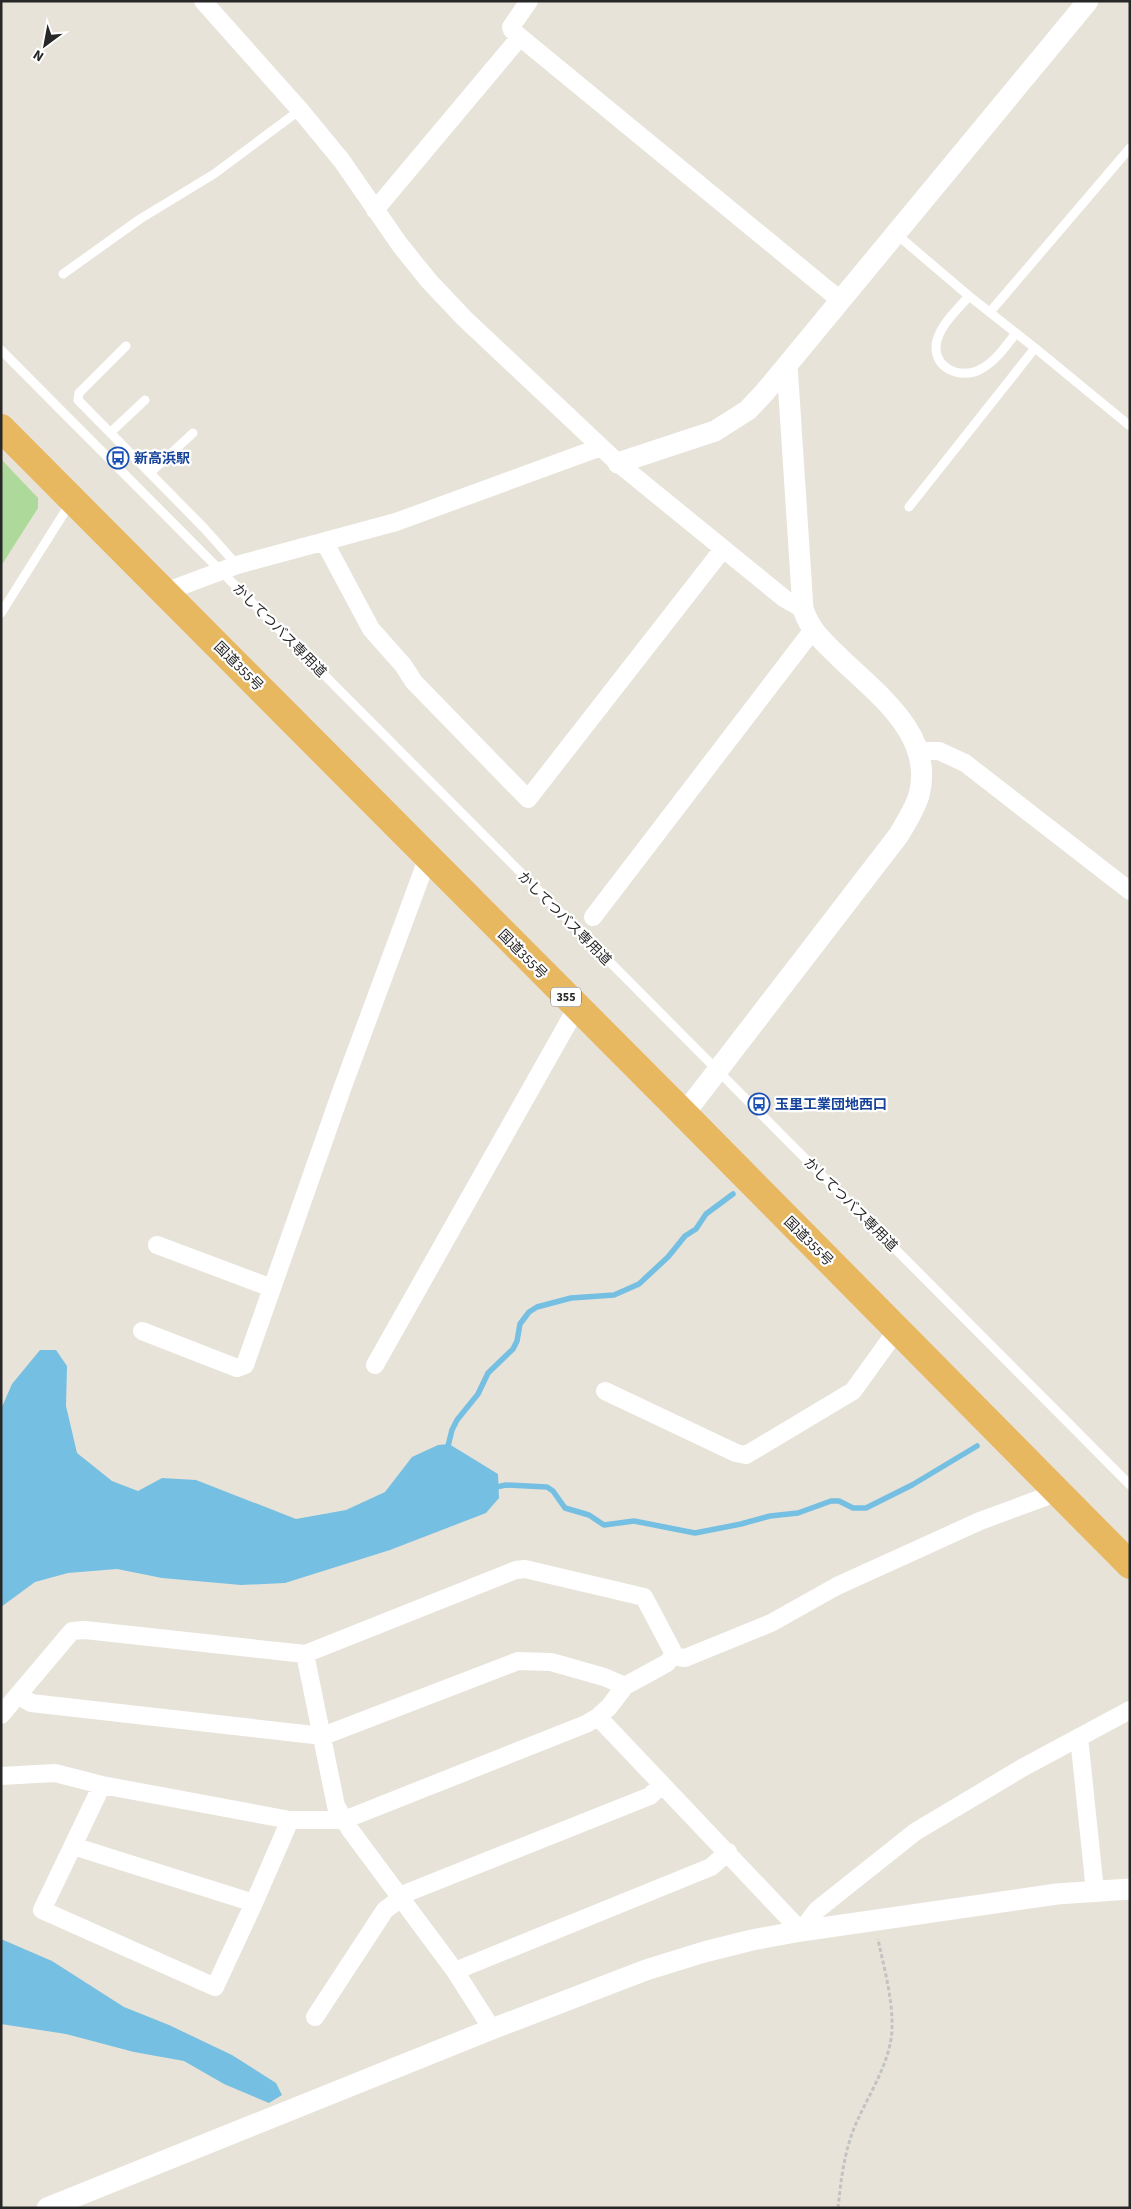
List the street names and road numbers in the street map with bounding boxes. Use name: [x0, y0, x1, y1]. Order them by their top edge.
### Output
street label: かしてつバス専用道: [228, 579, 331, 682]
street label: 国道355号: [209, 637, 268, 696]
street label: かしてつバス専用道: [513, 867, 616, 970]
street label: 国道355号: [493, 925, 552, 984]
road number: 355: [551, 988, 581, 1006]
street label: かしてつバス専用道: [799, 1153, 902, 1256]
street label: 国道355号: [779, 1212, 838, 1271]

